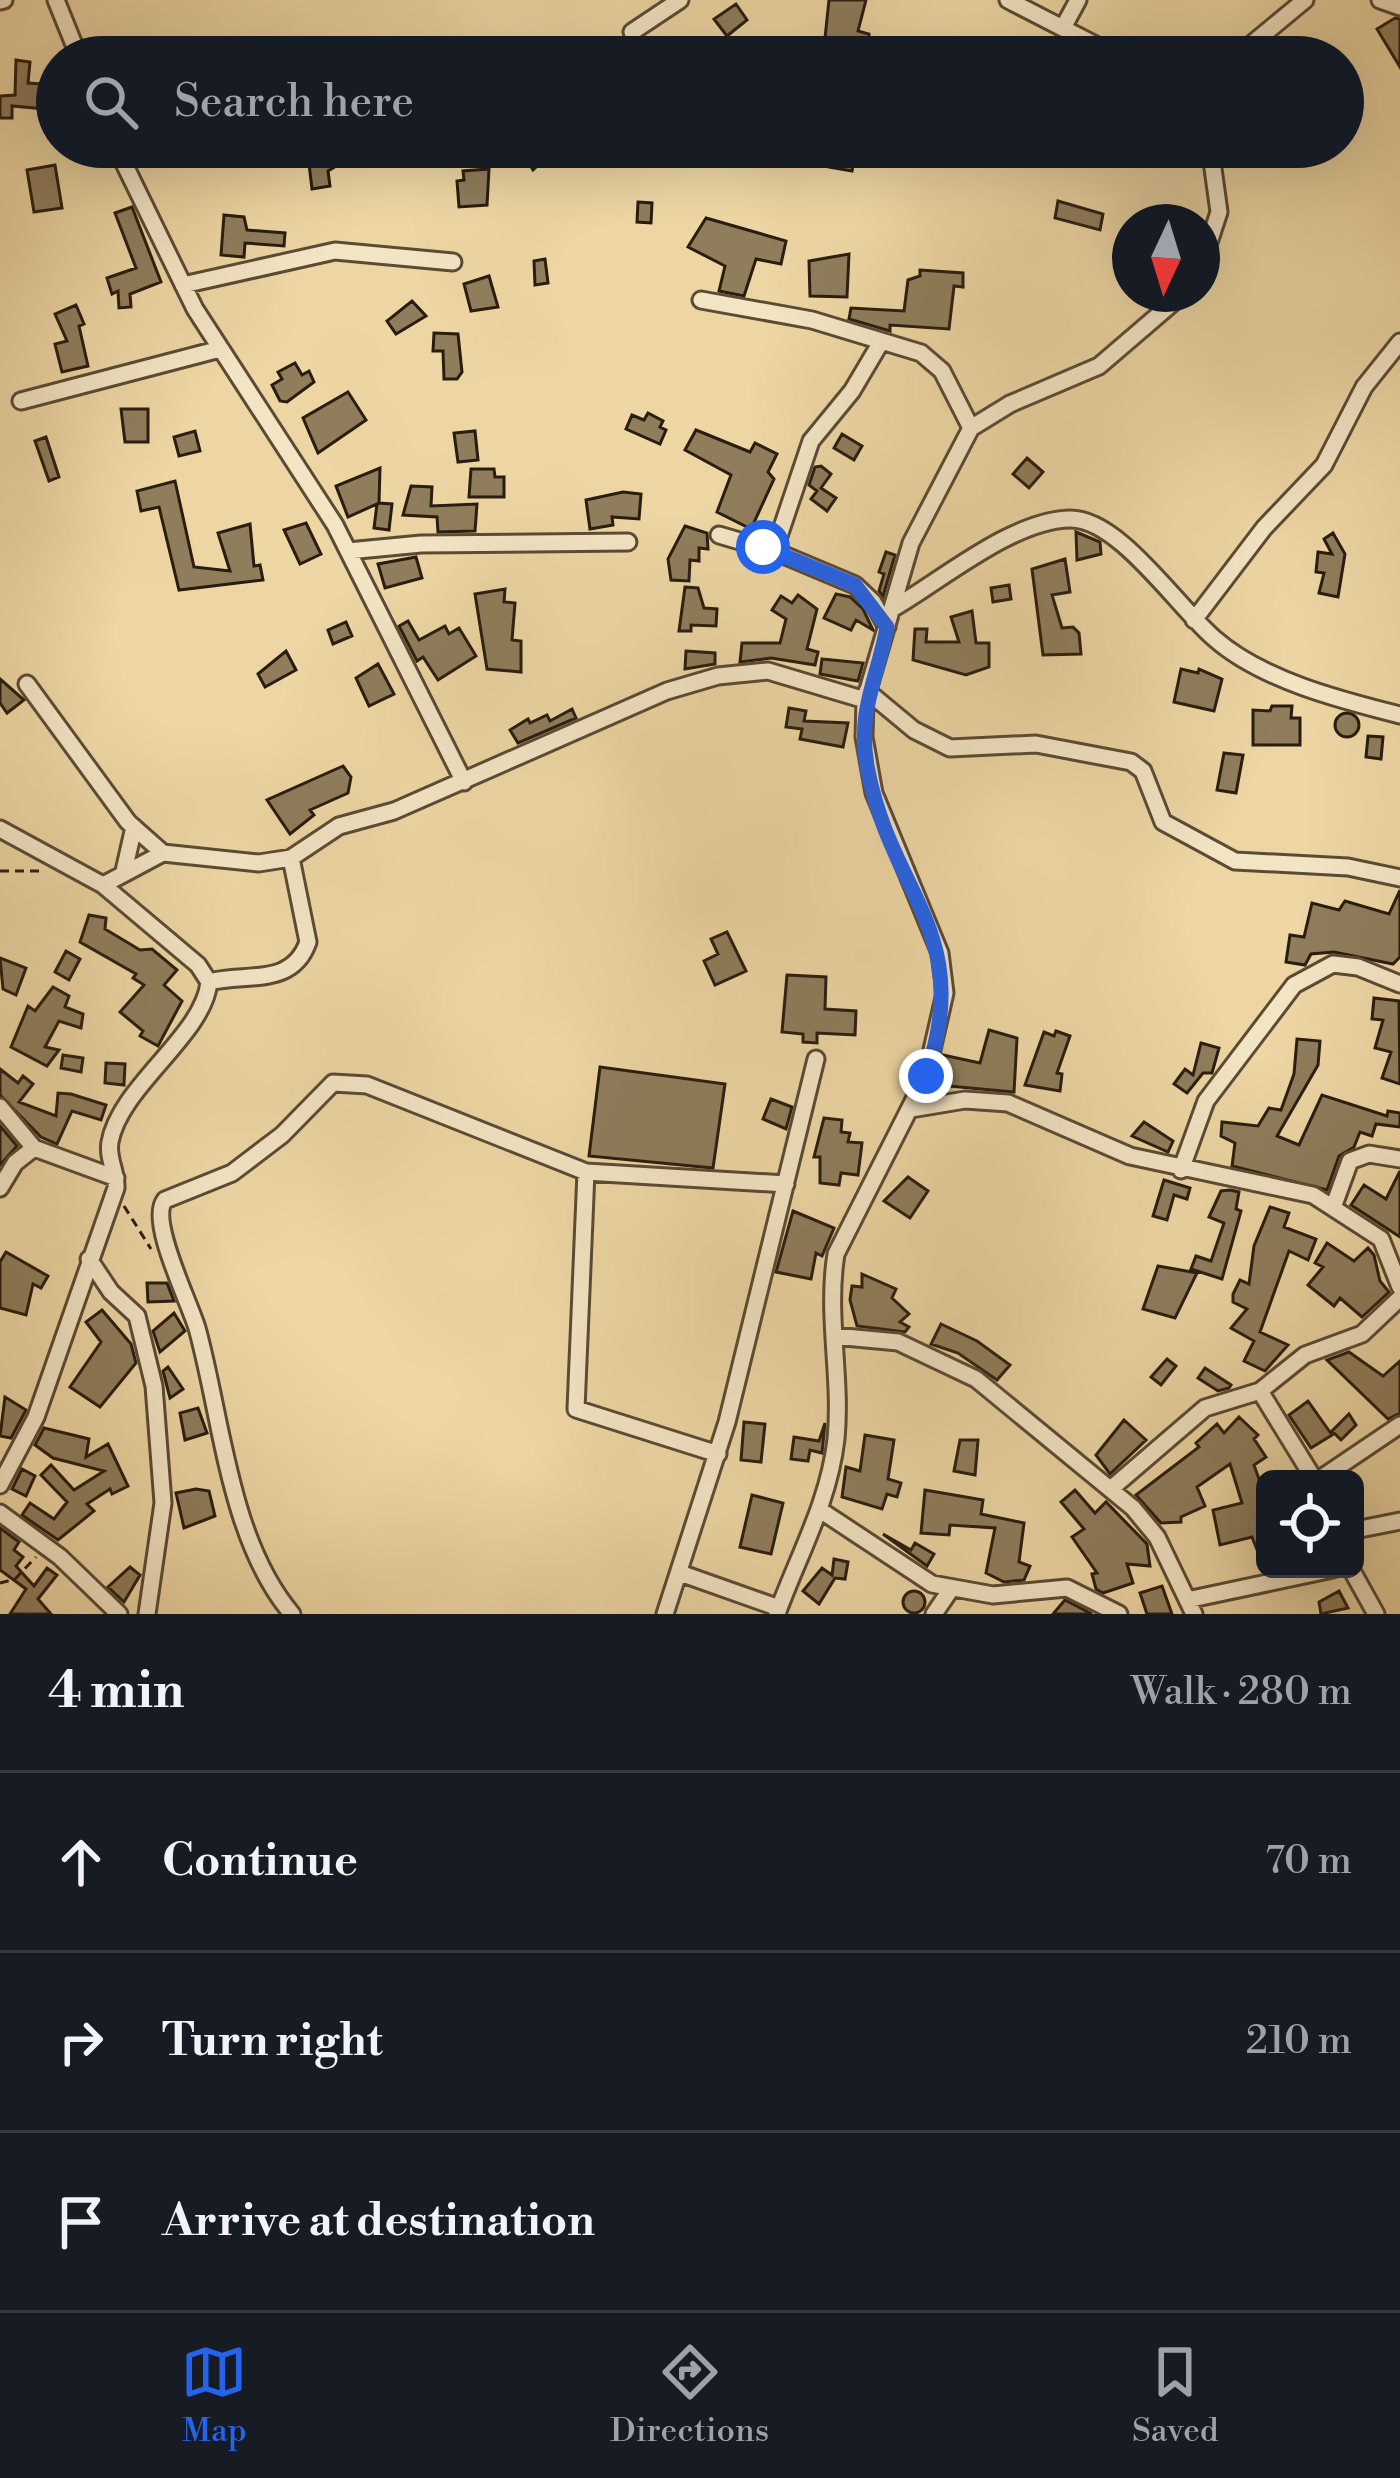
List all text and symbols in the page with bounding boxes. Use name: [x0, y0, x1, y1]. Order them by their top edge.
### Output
search box: [36, 36, 1364, 168]
icon: search: [78, 69, 144, 135]
text: Search here: [174, 74, 414, 131]
north arrow: [1112, 204, 1220, 312]
route start: [736, 520, 790, 574]
route end: [899, 1049, 953, 1103]
map controls: [1256, 1470, 1364, 1578]
button: locate: [1256, 1470, 1364, 1578]
text: 4 min: [48, 1660, 184, 1724]
text: Walk · 280 m: [1131, 1668, 1352, 1717]
icon: ahead: [48, 1829, 114, 1895]
text: Continue: [162, 1833, 358, 1890]
text: 70 m: [1265, 1837, 1352, 1886]
icon: right: [48, 2009, 114, 2075]
text: Turn right: [162, 2013, 383, 2070]
text: 210 m: [1246, 2017, 1352, 2066]
icon: arrive: [48, 2189, 114, 2255]
text: Arrive at destination: [162, 2193, 595, 2250]
tab: Map: [181, 2339, 247, 2452]
tab: Directions: [610, 2339, 769, 2452]
tab: Saved: [1132, 2339, 1219, 2452]

